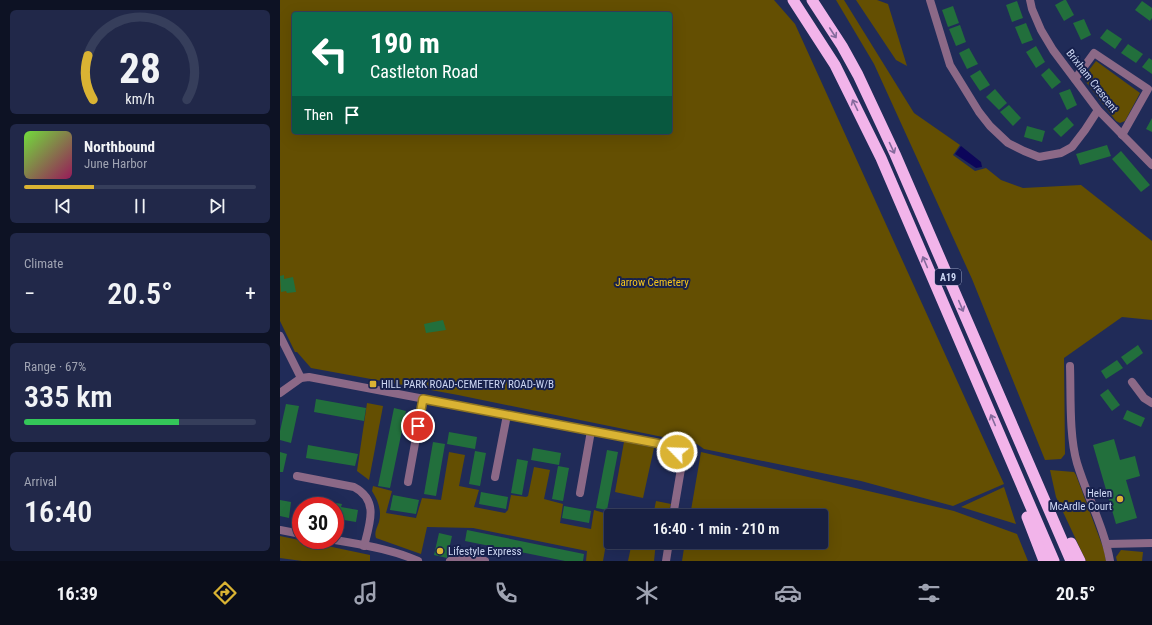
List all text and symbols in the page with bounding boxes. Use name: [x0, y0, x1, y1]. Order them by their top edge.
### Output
text: 190 m: [370, 27, 440, 60]
one-way arrow: [829, 27, 837, 38]
icon: left: [304, 28, 356, 80]
text: 28: [119, 44, 161, 93]
street label: Brixham Crescent: [1063, 47, 1121, 115]
text: Castleton Road: [370, 61, 478, 82]
text: km/h: [125, 91, 155, 107]
one-way arrow: [850, 99, 858, 111]
icon: arrive: [341, 104, 363, 126]
text: Then: [304, 106, 333, 124]
text: Northbound: [84, 138, 155, 156]
one-way arrow: [889, 142, 896, 154]
text: June Harbor: [84, 156, 147, 171]
icon: previous: [52, 195, 74, 217]
icon: pause: [129, 195, 151, 217]
icon: next: [206, 195, 228, 217]
text: Climate: [24, 256, 63, 271]
one-way arrow: [920, 256, 928, 268]
road number: A19: [935, 269, 961, 285]
text: 20.5°: [107, 276, 173, 311]
park label: Jarrow Cemetery: [615, 276, 689, 289]
text: −: [24, 281, 35, 306]
text: +: [245, 281, 256, 306]
one-way arrow: [957, 300, 965, 312]
text: Range · 67%: [24, 359, 86, 374]
place label: HILL PARK ROAD-CEMETERY ROAD-W/B: [381, 378, 554, 391]
text: 335 km: [24, 379, 113, 414]
marker: HILL PARK ROAD-CEMETERY ROAD-W/B: [368, 379, 378, 389]
pin: [401, 409, 435, 443]
one-way arrow: [989, 414, 996, 426]
icon: arrive: [407, 415, 429, 437]
position arrow: [656, 431, 698, 473]
text: Arrival: [24, 474, 57, 489]
place label: Helen McArdle Court: [1049, 487, 1112, 513]
text: 16:40: [24, 494, 92, 529]
marker: Helen McArdle Court: [1115, 494, 1125, 504]
speed limit sign: 30: [292, 497, 344, 549]
text: 16:40 · 1 min · 210 m: [653, 520, 779, 538]
place label: Lifestyle Express: [448, 545, 521, 558]
marker: Lifestyle Express: [435, 546, 445, 556]
icon: directions: [211, 579, 239, 607]
icon: music: [352, 579, 380, 607]
icon: phone: [492, 579, 520, 607]
icon: climate: [633, 579, 661, 607]
icon: car: [774, 579, 802, 607]
icon: filters: [915, 579, 943, 607]
text: 16:39: [56, 583, 98, 604]
text: 20.5°: [1056, 583, 1096, 604]

